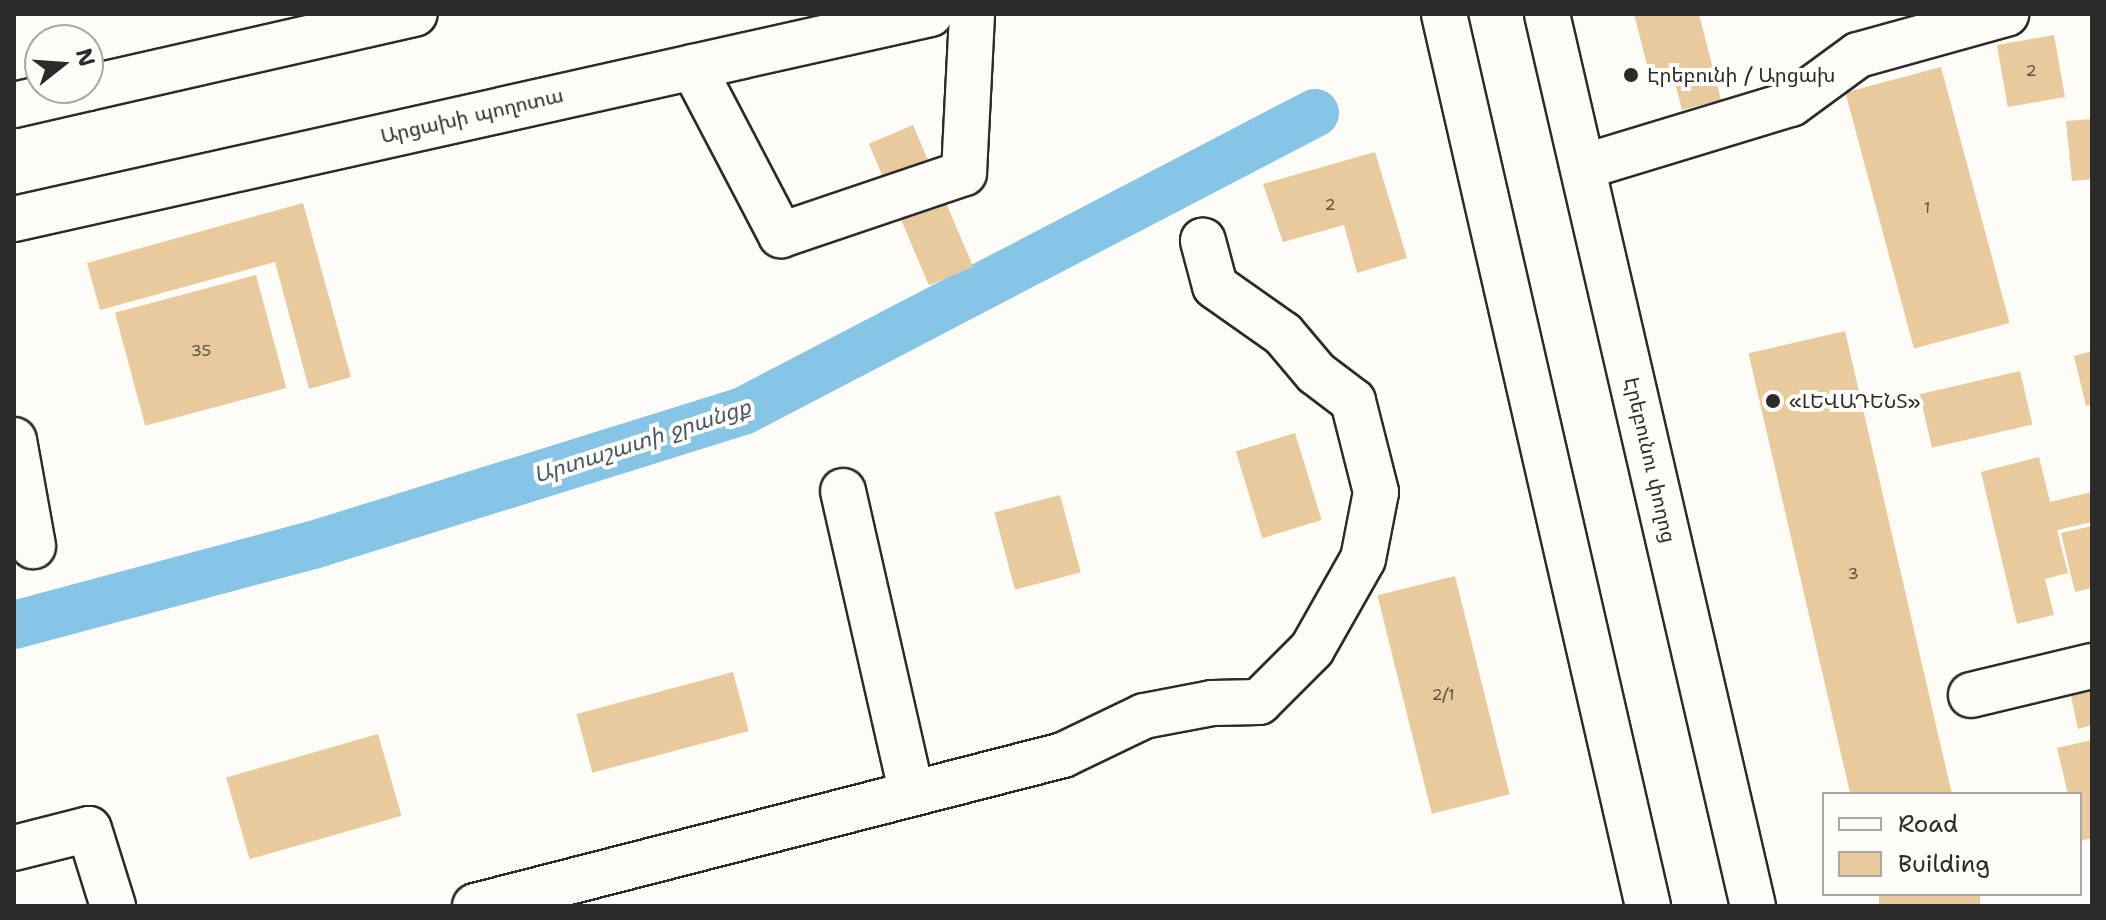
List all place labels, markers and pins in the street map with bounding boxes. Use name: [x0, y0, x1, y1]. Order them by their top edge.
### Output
place label: Էրեբունի / Արցախ: [1647, 63, 1835, 87]
marker: Էրեբունի / Արցախ: [1622, 66, 1640, 84]
place label: «ԼԵՎԱԴԵՆՏ»: [1789, 389, 1920, 413]
marker: «ԼԵՎԱԴԵՆՏ»: [1764, 392, 1782, 410]

